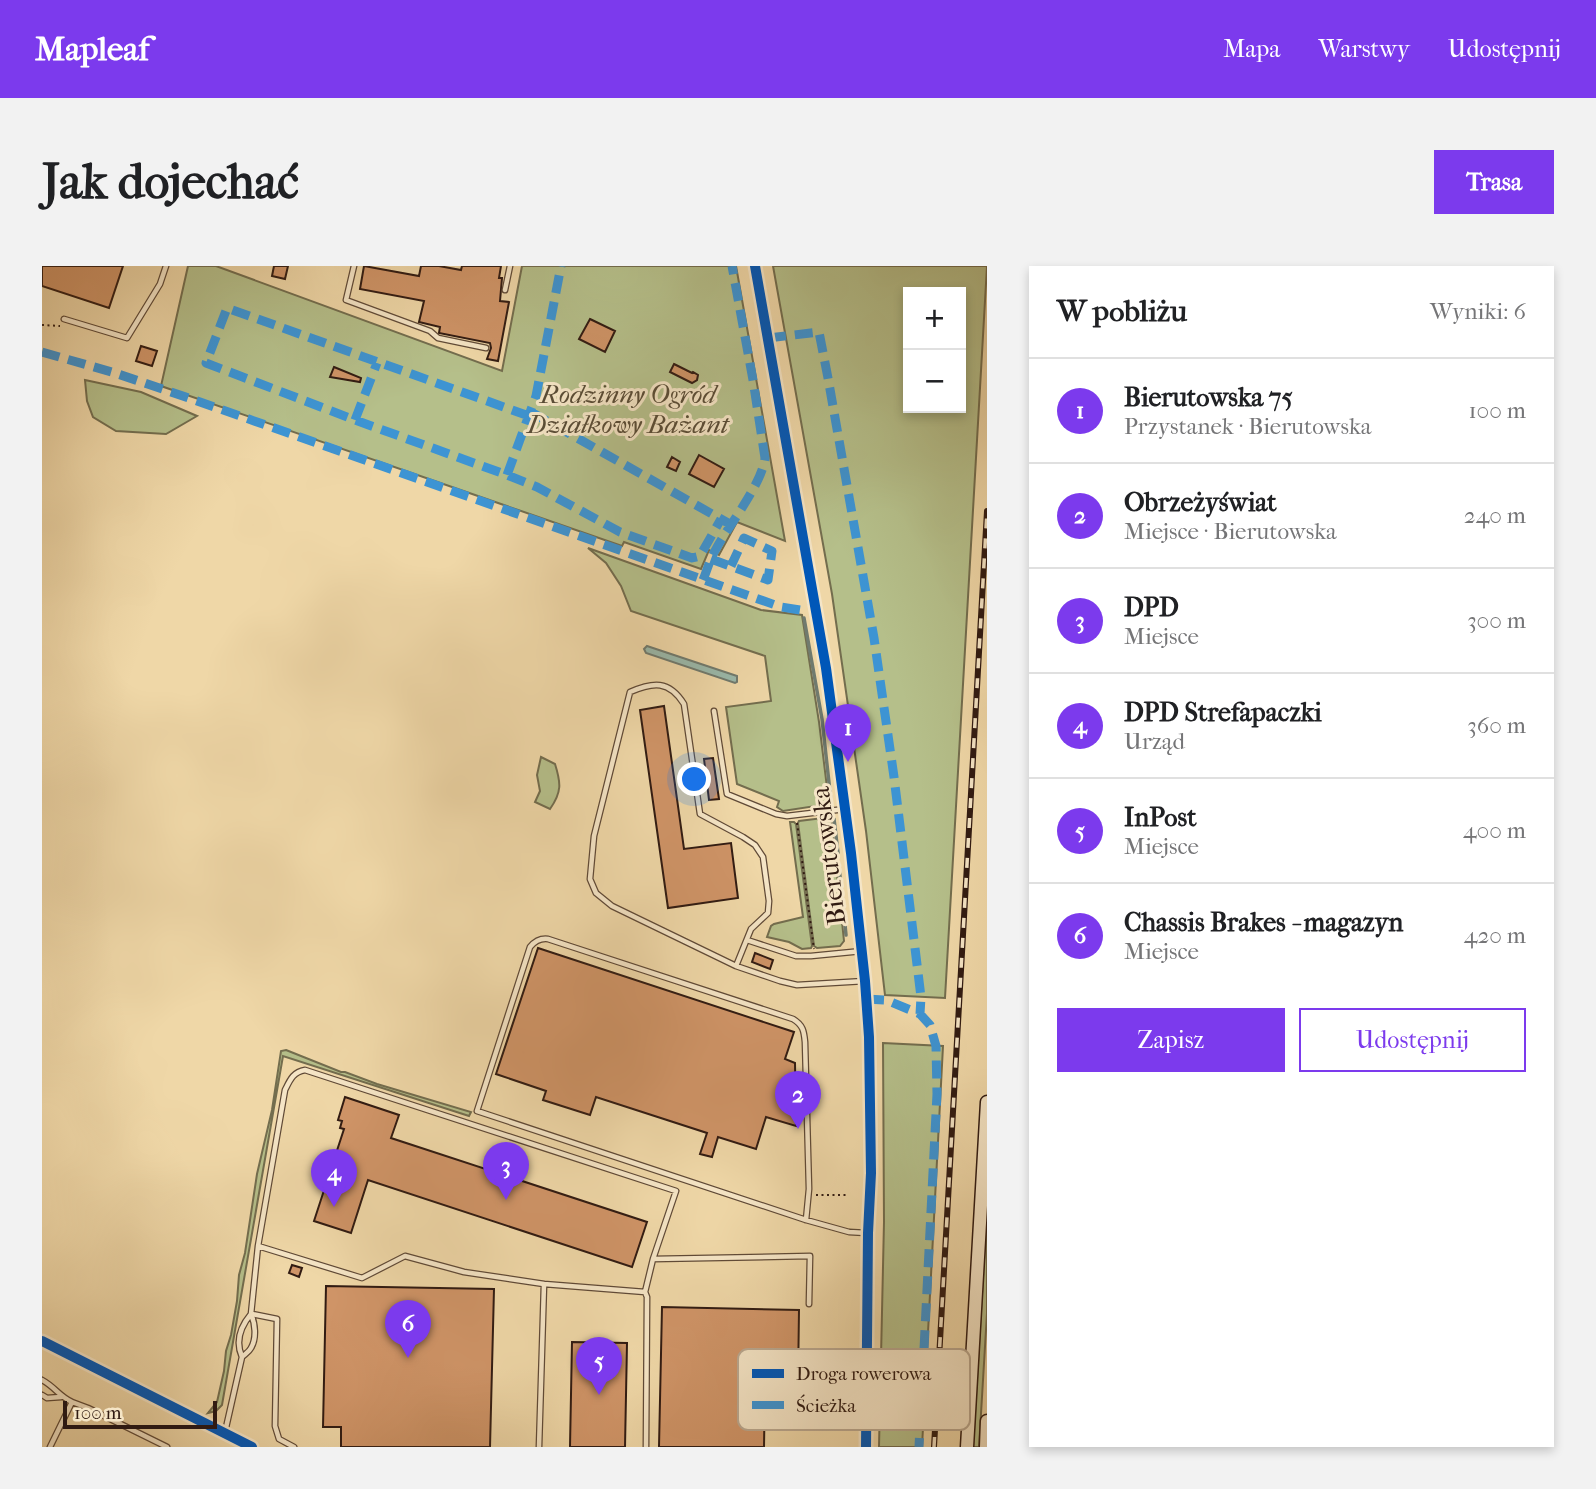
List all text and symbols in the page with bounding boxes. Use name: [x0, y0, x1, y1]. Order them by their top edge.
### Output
text: Mapleaf: [35, 30, 149, 69]
text: Mapa: [1223, 35, 1280, 63]
text: Warstwy: [1318, 35, 1410, 63]
text: Udostępnij: [1448, 35, 1561, 63]
button: Trasa: [1434, 150, 1554, 214]
text: Jak dojechać: [42, 153, 299, 211]
map controls: [903, 287, 966, 413]
button: +: [903, 287, 966, 350]
text: W pobliżu: [1057, 294, 1187, 329]
text: Wyniki: 6: [1430, 298, 1526, 325]
button: −: [903, 350, 966, 413]
park label: Rodzinny Ogród Działkowy Bażant: [525, 379, 731, 440]
text: Bierutowska 75: [1124, 382, 1293, 413]
text: 1: [1076, 397, 1084, 424]
text: 100 m: [1468, 397, 1526, 424]
text: Przystanek · Bierutowska: [1124, 413, 1371, 440]
text: Obrzeżyświat: [1124, 487, 1277, 518]
text: 2: [1074, 502, 1086, 529]
text: 240 m: [1464, 502, 1526, 529]
text: Miejsce · Bierutowska: [1124, 518, 1337, 545]
text: DPD: [1124, 592, 1179, 623]
text: 3: [1075, 607, 1085, 634]
text: 300 m: [1467, 607, 1526, 634]
text: Miejsce: [1124, 623, 1199, 650]
text: DPD Strefapaczki: [1124, 697, 1322, 728]
pin: 1: [825, 704, 871, 762]
text: 4: [1073, 712, 1087, 739]
text: 360 m: [1467, 712, 1526, 739]
text: Urząd: [1124, 728, 1185, 755]
your location: [677, 762, 711, 796]
street label: Bierutowska: [805, 784, 852, 927]
text: InPost: [1124, 802, 1196, 833]
text: 5: [1075, 817, 1085, 844]
text: 400 m: [1463, 817, 1526, 844]
text: Miejsce: [1124, 833, 1199, 860]
text: Chassis Brakes - magazyn: [1124, 907, 1403, 938]
text: 6: [1074, 922, 1086, 949]
text: 420 m: [1464, 922, 1526, 949]
text: Miejsce: [1124, 938, 1199, 965]
button: Zapisz: [1057, 1008, 1285, 1072]
button: Udostępnij: [1299, 1008, 1526, 1072]
pin: 2: [775, 1071, 821, 1129]
pin: 3: [483, 1142, 529, 1200]
pin: 4: [311, 1149, 357, 1207]
pin: 6: [385, 1300, 431, 1358]
pin: 5: [576, 1337, 622, 1395]
legend: [738, 1349, 970, 1430]
text: Droga rowerowa: [796, 1363, 932, 1385]
text: Ścieżka: [796, 1394, 856, 1417]
scale bar: [63, 1398, 217, 1430]
text: 100 m: [74, 1402, 122, 1424]

